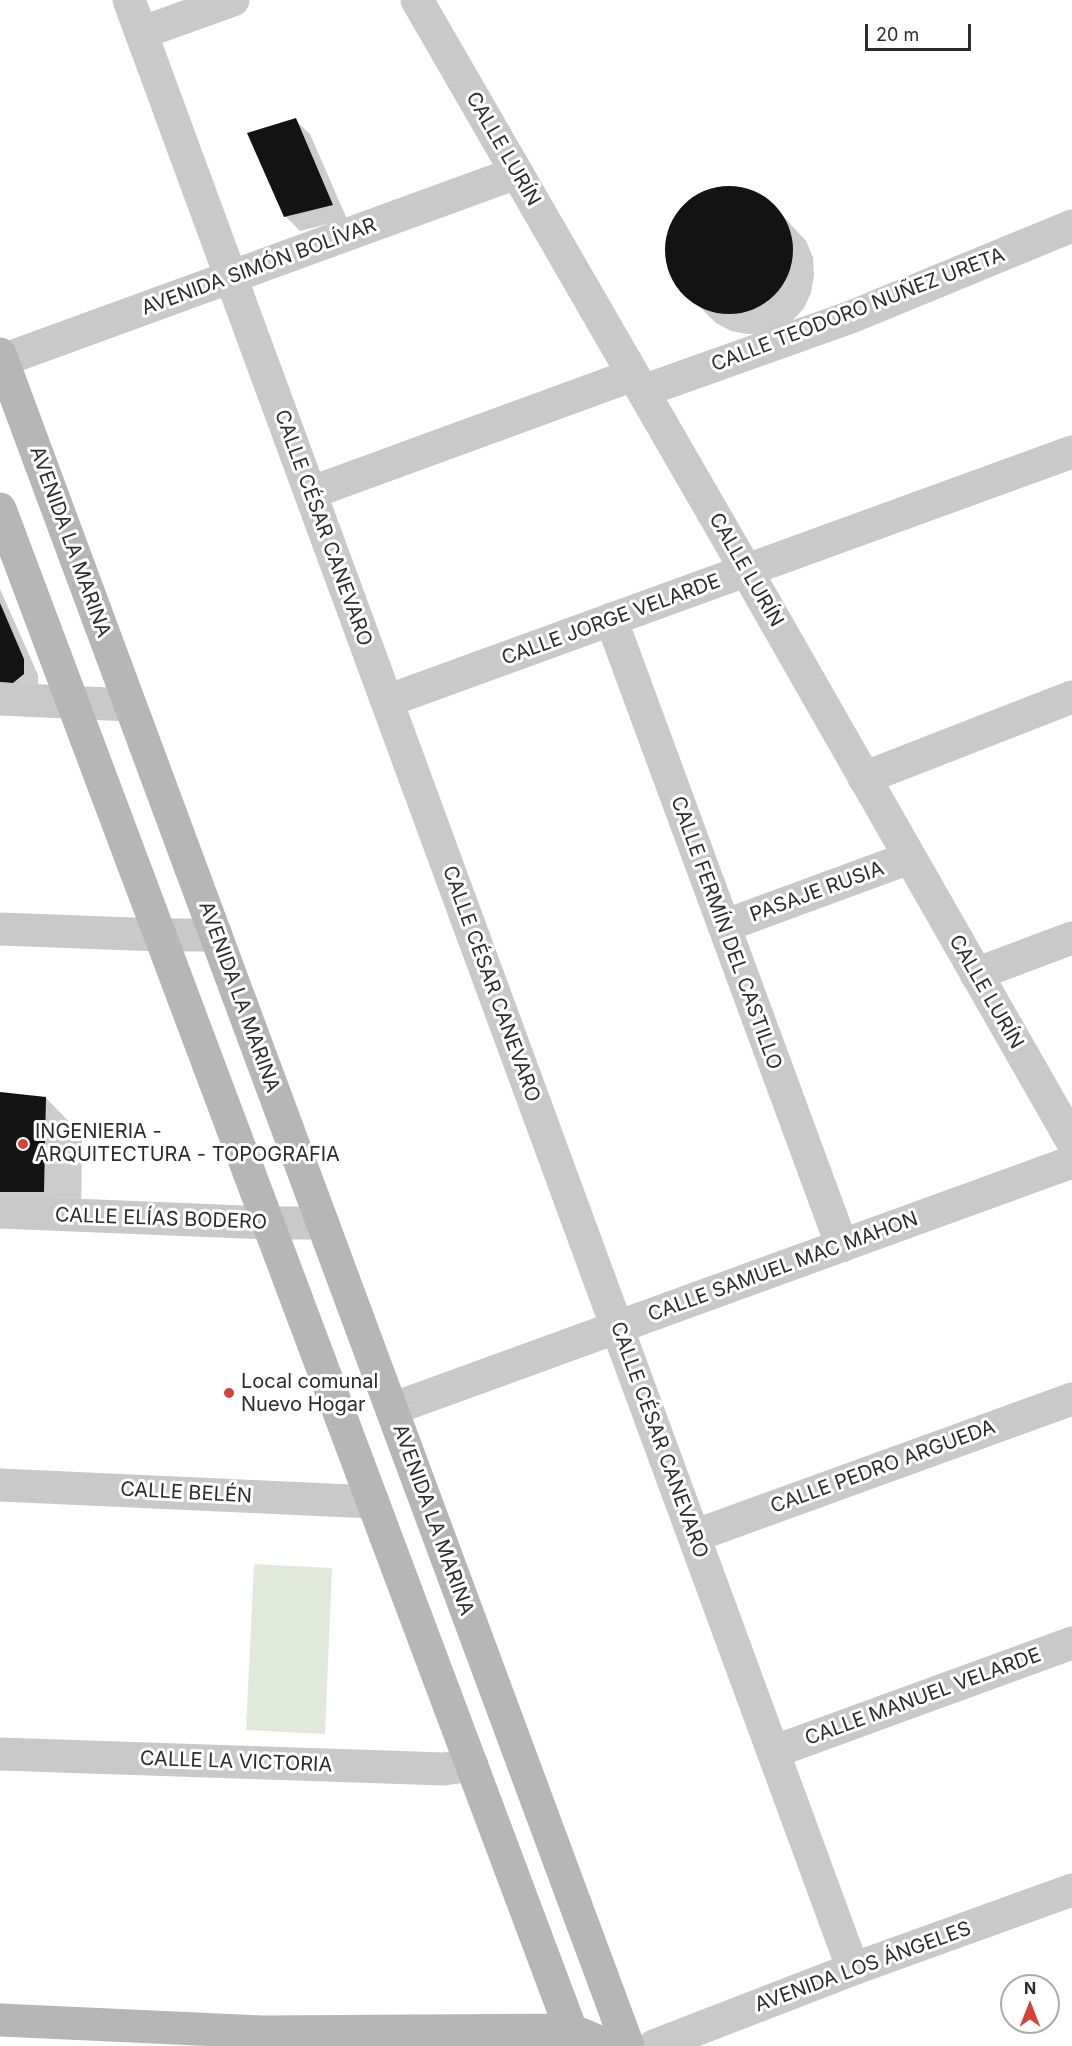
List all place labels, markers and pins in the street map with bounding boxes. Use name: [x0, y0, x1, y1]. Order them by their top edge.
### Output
place label: INGENIERIA - ARQUITECTURA - TOPOGRAFIA: [35, 1120, 340, 1167]
marker: INGENIERIA - ARQUITECTURA - TOPOGRAFIA: [16, 1137, 30, 1151]
place label: Local comunal Nuevo Hogar: [241, 1370, 378, 1417]
marker: Local comunal Nuevo Hogar: [222, 1386, 236, 1400]

